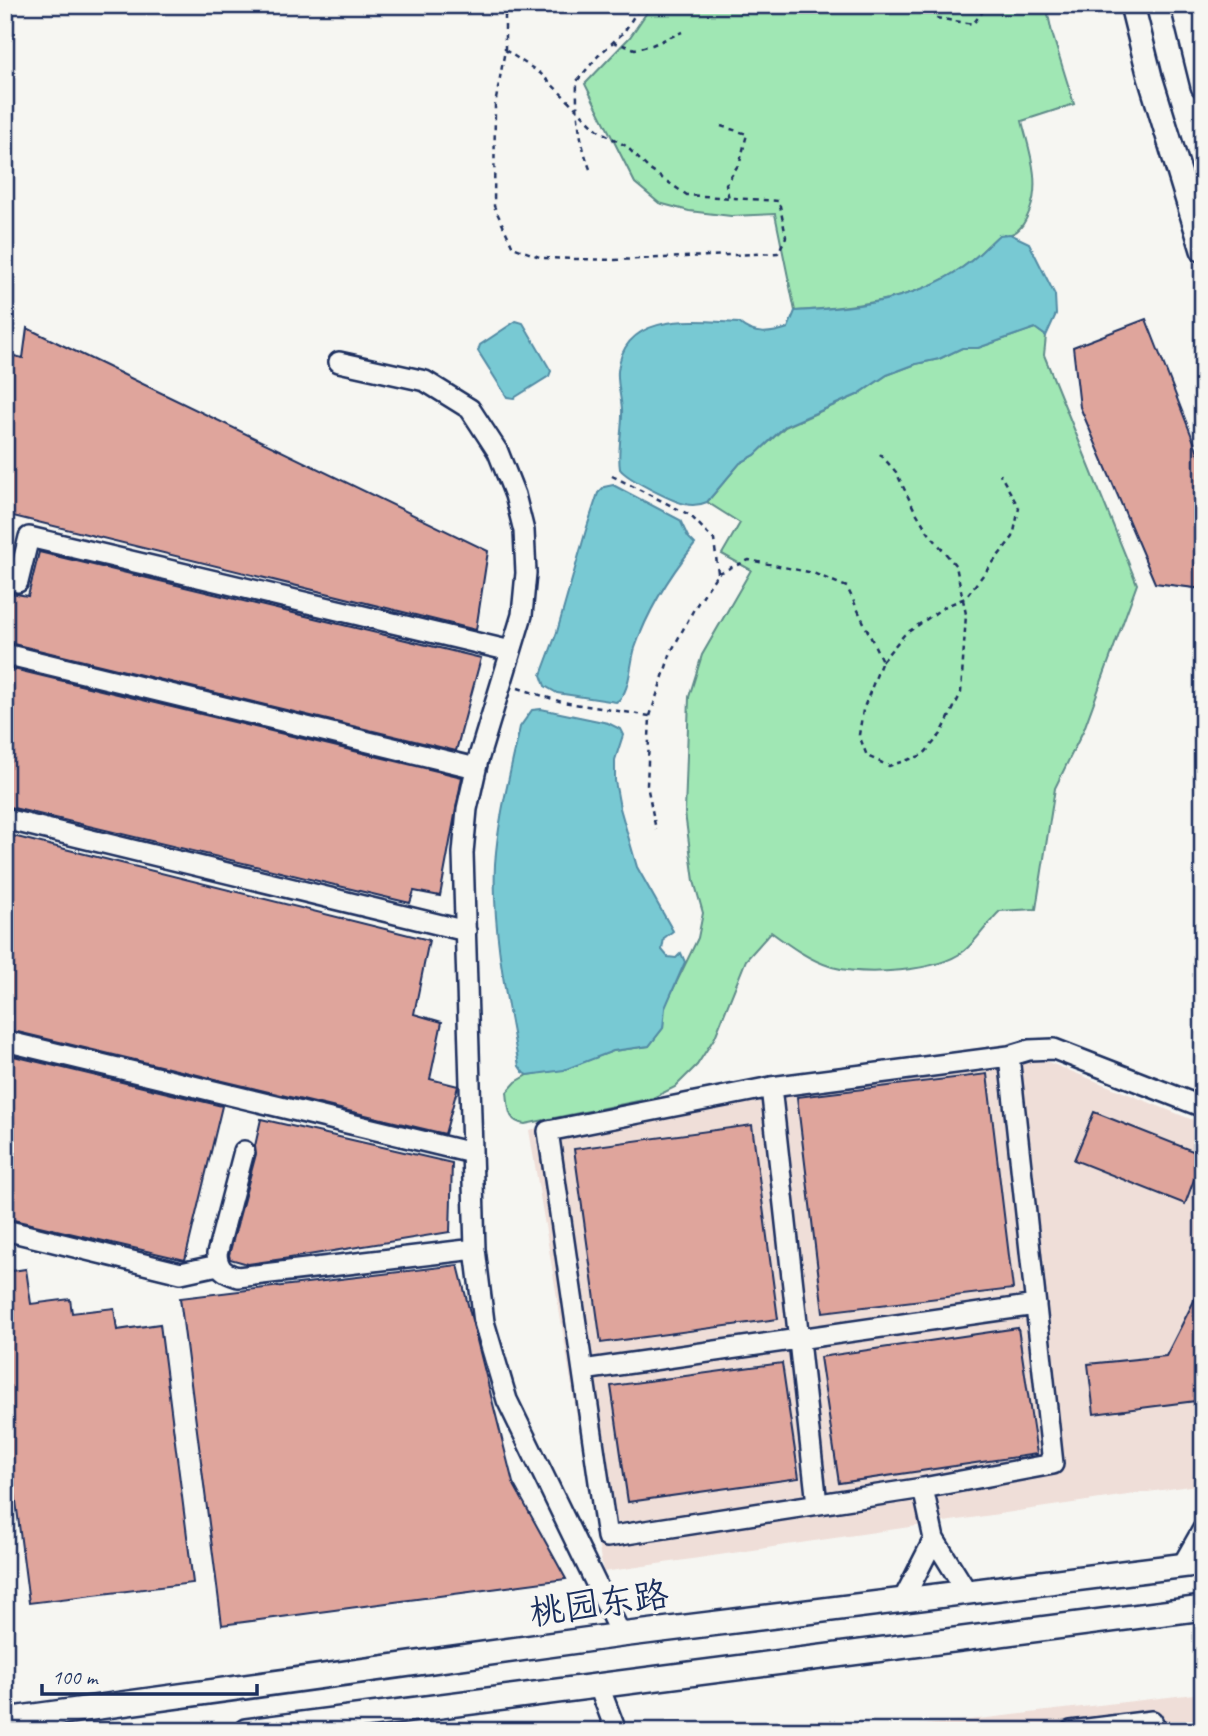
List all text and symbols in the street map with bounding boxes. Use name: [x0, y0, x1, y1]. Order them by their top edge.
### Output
street label: 桃园东路: [527, 1571, 672, 1636]
scale bar: [42, 1652, 257, 1696]
text: 100 m: [52, 1664, 99, 1690]

